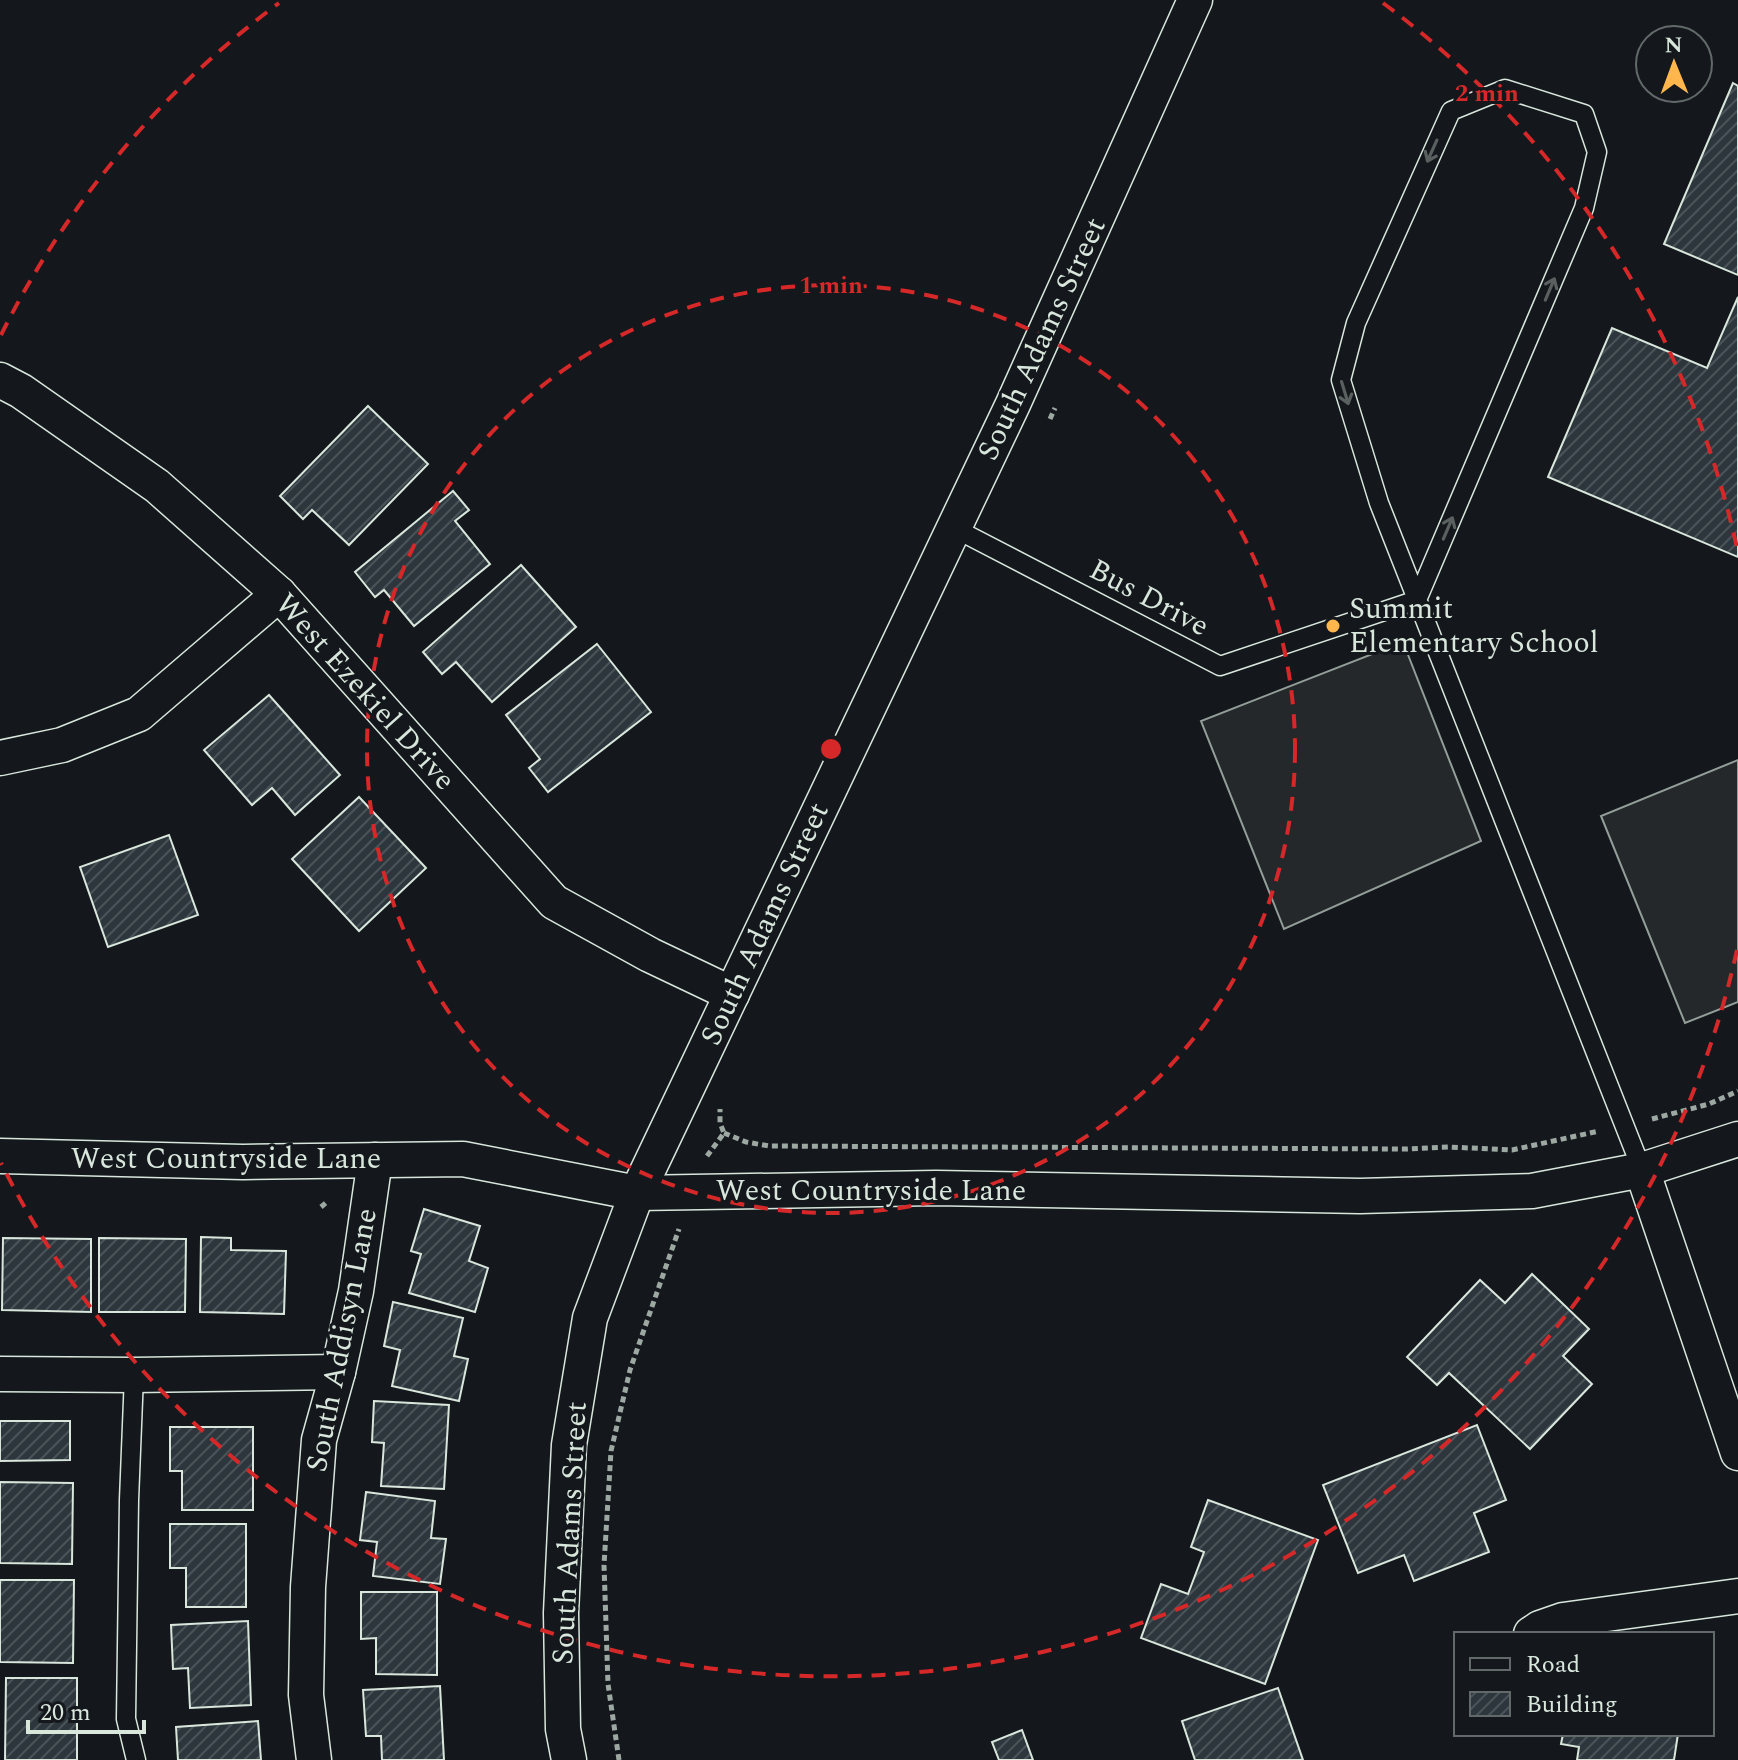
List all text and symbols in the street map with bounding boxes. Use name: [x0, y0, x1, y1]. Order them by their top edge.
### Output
north arrow: [1634, 24, 1714, 104]
text: N: [1664, 29, 1683, 62]
text: 2 min: [1455, 76, 1519, 112]
one-way arrow: [1424, 139, 1439, 163]
street label: South Adams Street: [965, 210, 1119, 468]
text: 1 min: [799, 268, 863, 304]
one-way arrow: [1543, 277, 1558, 302]
one-way arrow: [1338, 379, 1353, 405]
one-way arrow: [1441, 516, 1456, 541]
street label: Bus Drive: [1081, 547, 1217, 649]
street label: West Ezekiel Drive: [264, 583, 466, 801]
place label: Summit Elementary School: [1349, 586, 1599, 666]
marker: Summit Elementary School: [1324, 617, 1342, 635]
centre of rings: [817, 735, 845, 763]
street label: South Adams Street: [688, 795, 842, 1053]
street label: West Countryside Lane: [71, 1136, 381, 1182]
street label: West Countryside Lane: [716, 1168, 1026, 1214]
street label: South Addisyn Lane: [294, 1204, 390, 1476]
street label: South Adams Street: [540, 1400, 600, 1666]
legend: [1454, 1632, 1714, 1736]
text: Road: [1526, 1647, 1580, 1683]
scale bar: [28, 1684, 144, 1734]
text: Building: [1526, 1687, 1618, 1723]
text: 20 m: [40, 1695, 91, 1731]

